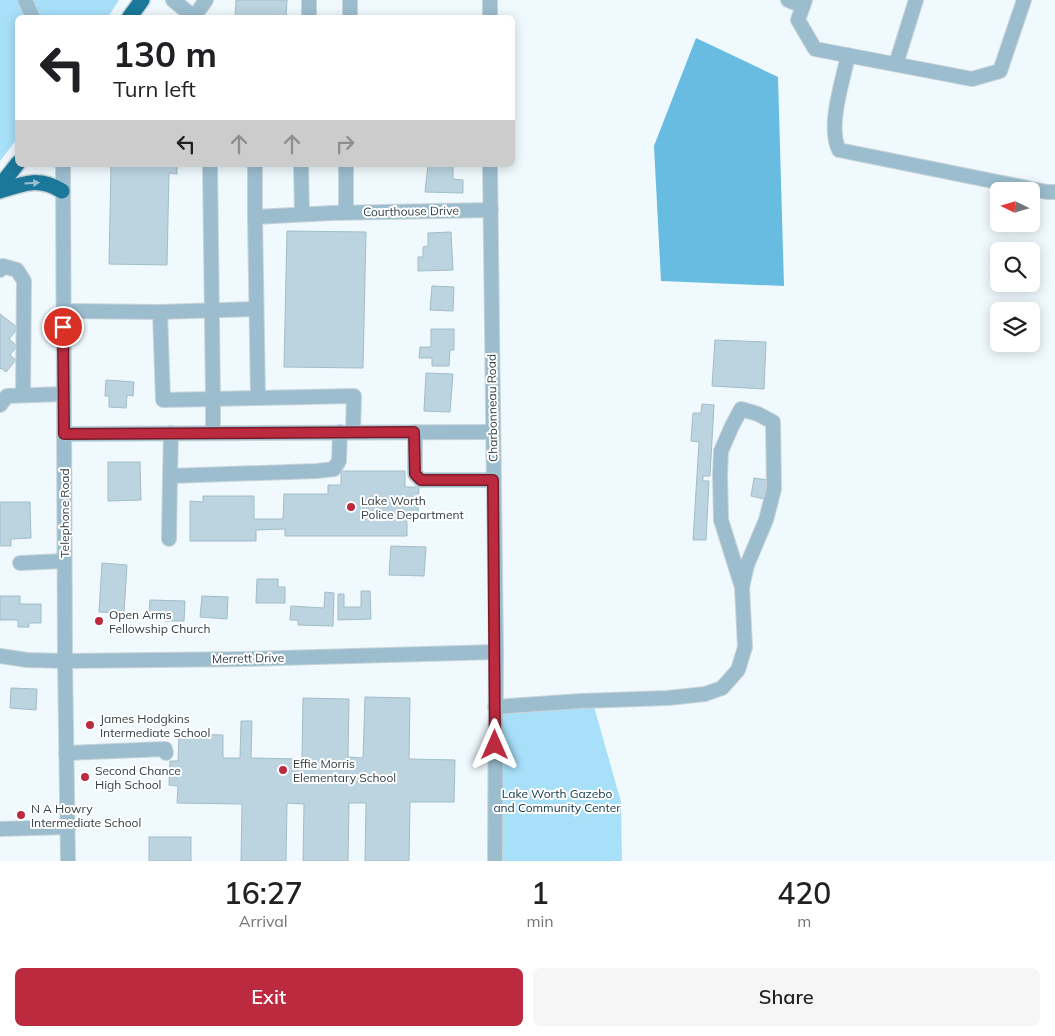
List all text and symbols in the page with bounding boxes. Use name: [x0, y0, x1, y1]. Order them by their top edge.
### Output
text: 130 m: [113, 32, 217, 76]
icon: left: [30, 35, 95, 100]
text: Turn left: [113, 75, 196, 103]
icon: left: [172, 130, 200, 158]
icon: ahead: [225, 130, 253, 158]
icon: ahead: [278, 130, 306, 158]
icon: right: [331, 130, 359, 158]
one-way arrow: [24, 179, 40, 187]
north arrow: [990, 182, 1040, 232]
map controls: [990, 182, 1040, 352]
street label: Courthouse Drive: [363, 203, 459, 219]
button: search: [990, 242, 1040, 292]
button: layers: [990, 302, 1040, 352]
pin: [42, 306, 84, 348]
icon: arrive: [49, 313, 77, 341]
street label: Charbonneau Road: [484, 354, 500, 462]
street label: Telephone Road: [57, 468, 72, 558]
place label: Lake Worth Police Department: [361, 493, 464, 522]
marker: Lake Worth Police Department: [345, 501, 357, 513]
place label: Open Arms Fellowship Church: [109, 607, 210, 636]
marker: Open Arms Fellowship Church: [93, 615, 105, 627]
street label: Merrett Drive: [212, 650, 284, 666]
place label: James Hodgkins Intermediate School: [100, 711, 210, 740]
position arrow: [468, 718, 520, 770]
marker: James Hodgkins Intermediate School: [84, 719, 96, 731]
place label: Effie Morris Elementary School: [293, 756, 396, 785]
place label: Second Chance High School: [95, 763, 181, 792]
marker: Effie Morris Elementary School: [277, 764, 289, 776]
marker: Second Chance High School: [79, 771, 91, 783]
park label: Lake Worth Gazebo and Community Center: [493, 786, 621, 815]
place label: N A Howry Intermediate School: [31, 801, 141, 830]
marker: N A Howry Intermediate School: [15, 809, 27, 821]
text: 16:27: [224, 874, 303, 912]
text: 1: [531, 874, 549, 912]
text: 420: [777, 874, 831, 912]
text: Arrival: [239, 911, 288, 931]
text: min: [526, 911, 554, 931]
text: m: [797, 911, 811, 931]
button: Exit: [15, 968, 523, 1026]
button: Share: [533, 968, 1040, 1026]

